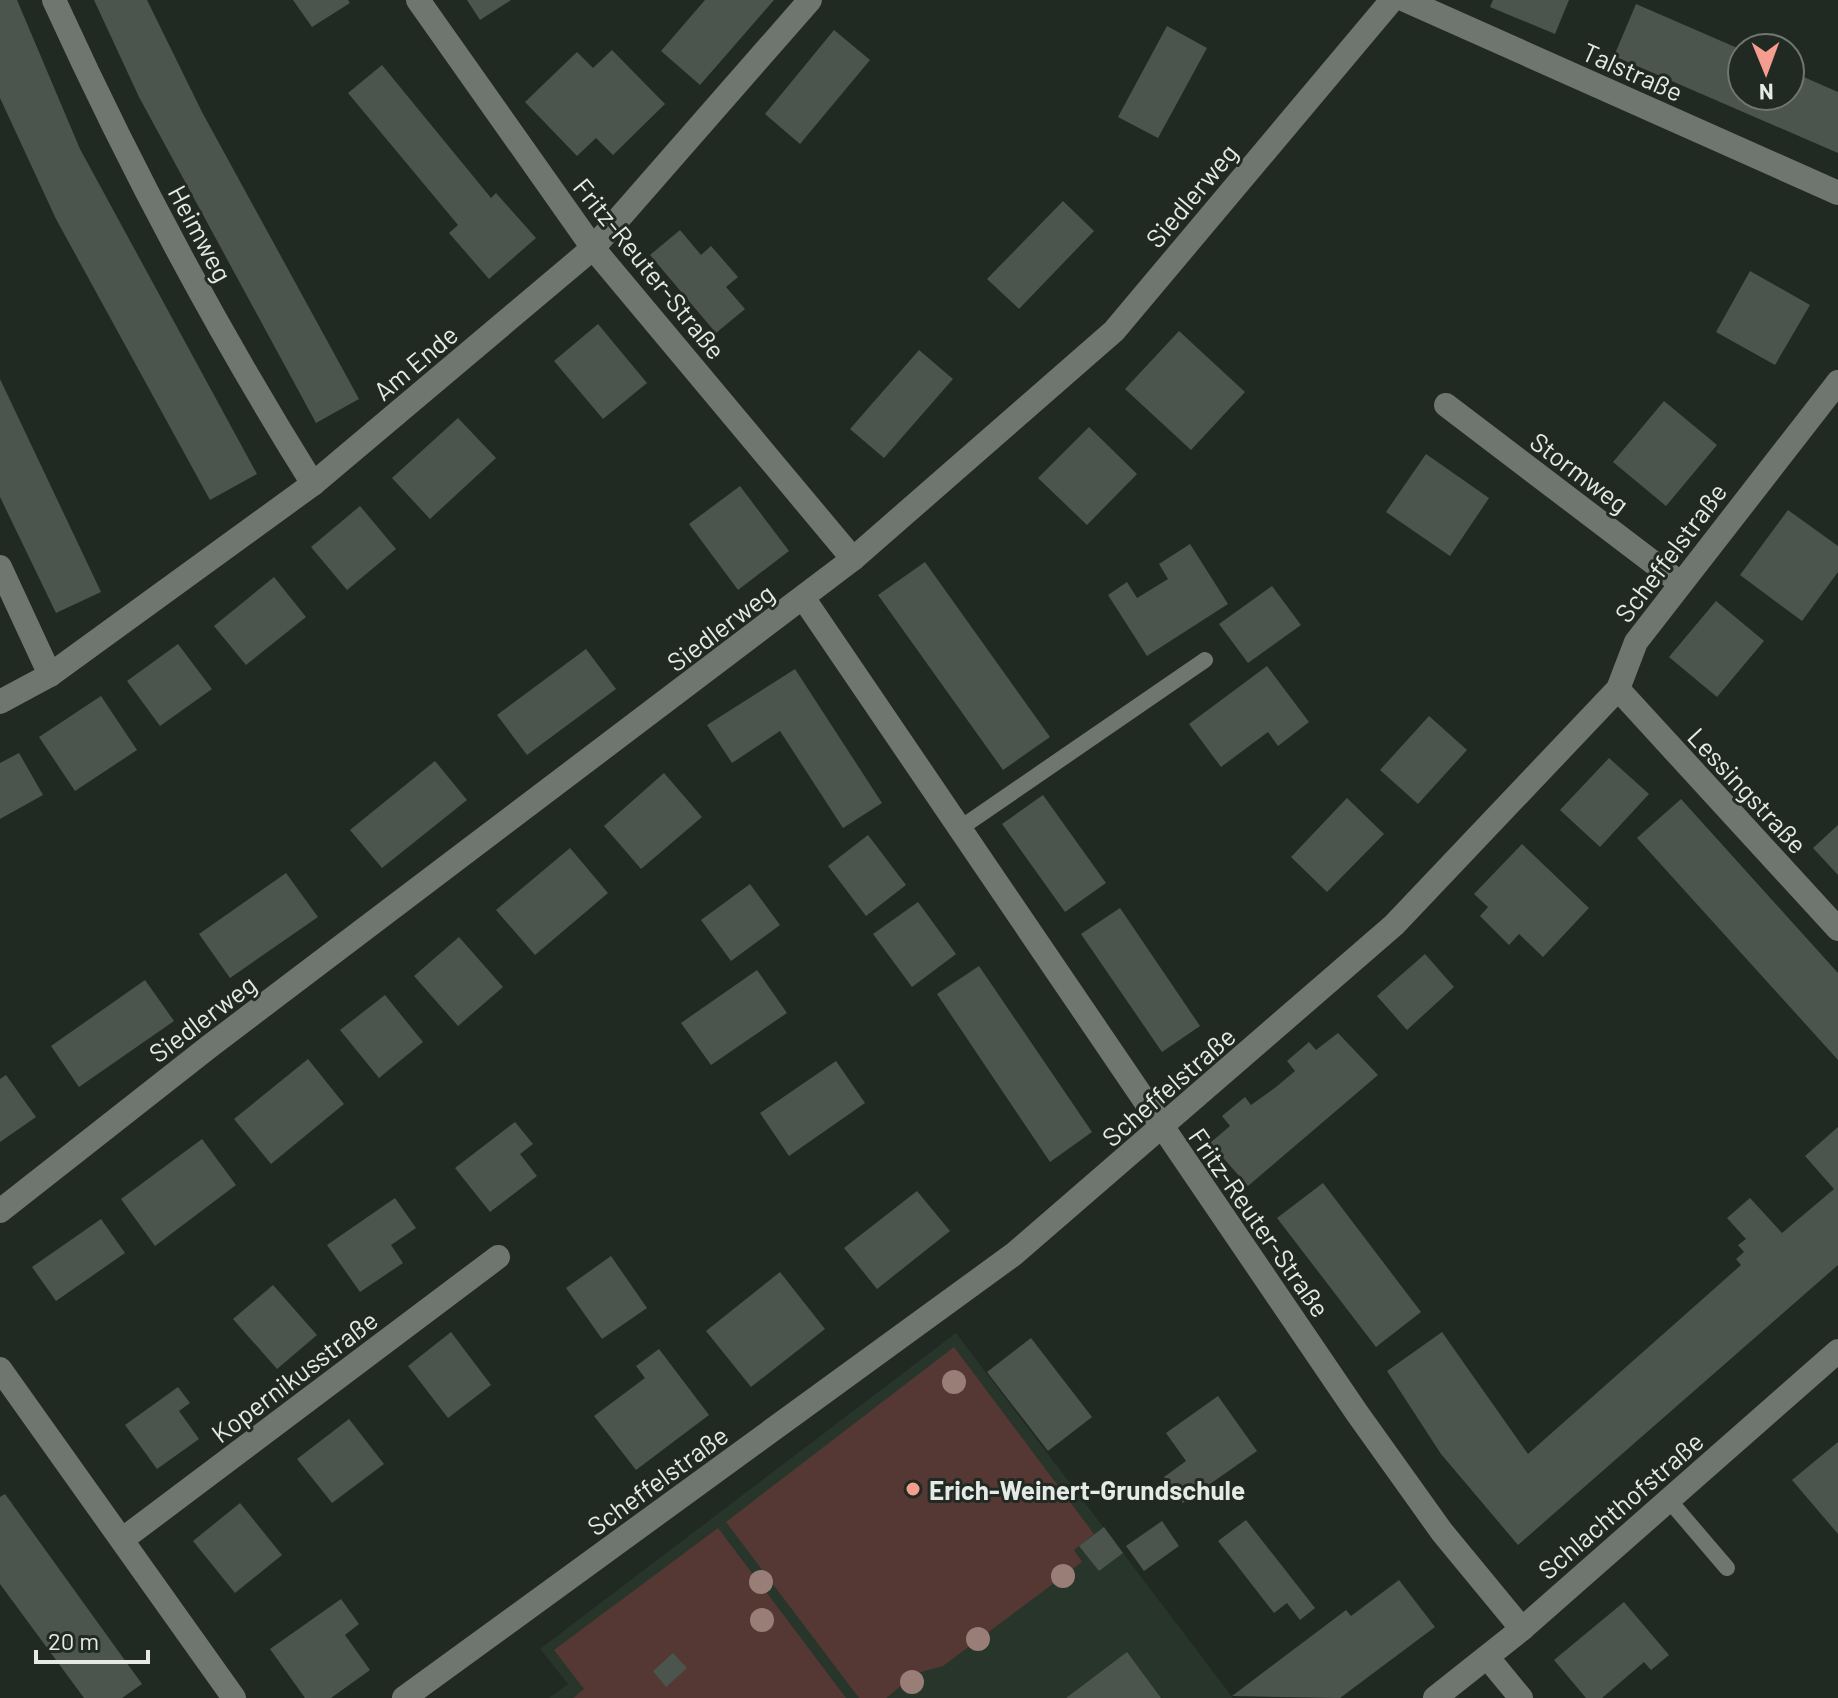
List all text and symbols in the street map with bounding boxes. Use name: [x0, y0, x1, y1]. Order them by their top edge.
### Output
north arrow: [1726, 32, 1806, 112]
street label: Talstraße: [1578, 35, 1688, 107]
text: N: [1759, 80, 1774, 106]
street label: Siedlerweg: [1139, 137, 1243, 253]
street label: Fritz-Reuter-Straße: [568, 171, 732, 365]
street label: Heimweg: [163, 179, 239, 287]
street label: Am Ende: [367, 318, 463, 406]
street label: Stormweg: [1525, 425, 1635, 519]
street label: Scheffelstraße: [1608, 476, 1732, 628]
street label: Siedlerweg: [660, 577, 780, 677]
street label: Lessingstraße: [1682, 721, 1814, 859]
street label: Siedlerweg: [142, 968, 262, 1068]
street label: Scheffelstraße: [1095, 1020, 1241, 1152]
street label: Fritz-Reuter-Straße: [1183, 1122, 1337, 1322]
street label: Kopernikusstraße: [205, 1303, 383, 1449]
street label: Scheffelstraße: [581, 1419, 733, 1541]
street label: Schlachthofstraße: [1531, 1425, 1709, 1585]
place label: Erich-Weinert-Grundschule: [929, 1474, 1245, 1505]
marker: Erich-Weinert-Grundschule: [904, 1480, 922, 1498]
scale bar: [36, 1614, 148, 1664]
text: 20 m: [48, 1626, 99, 1655]

